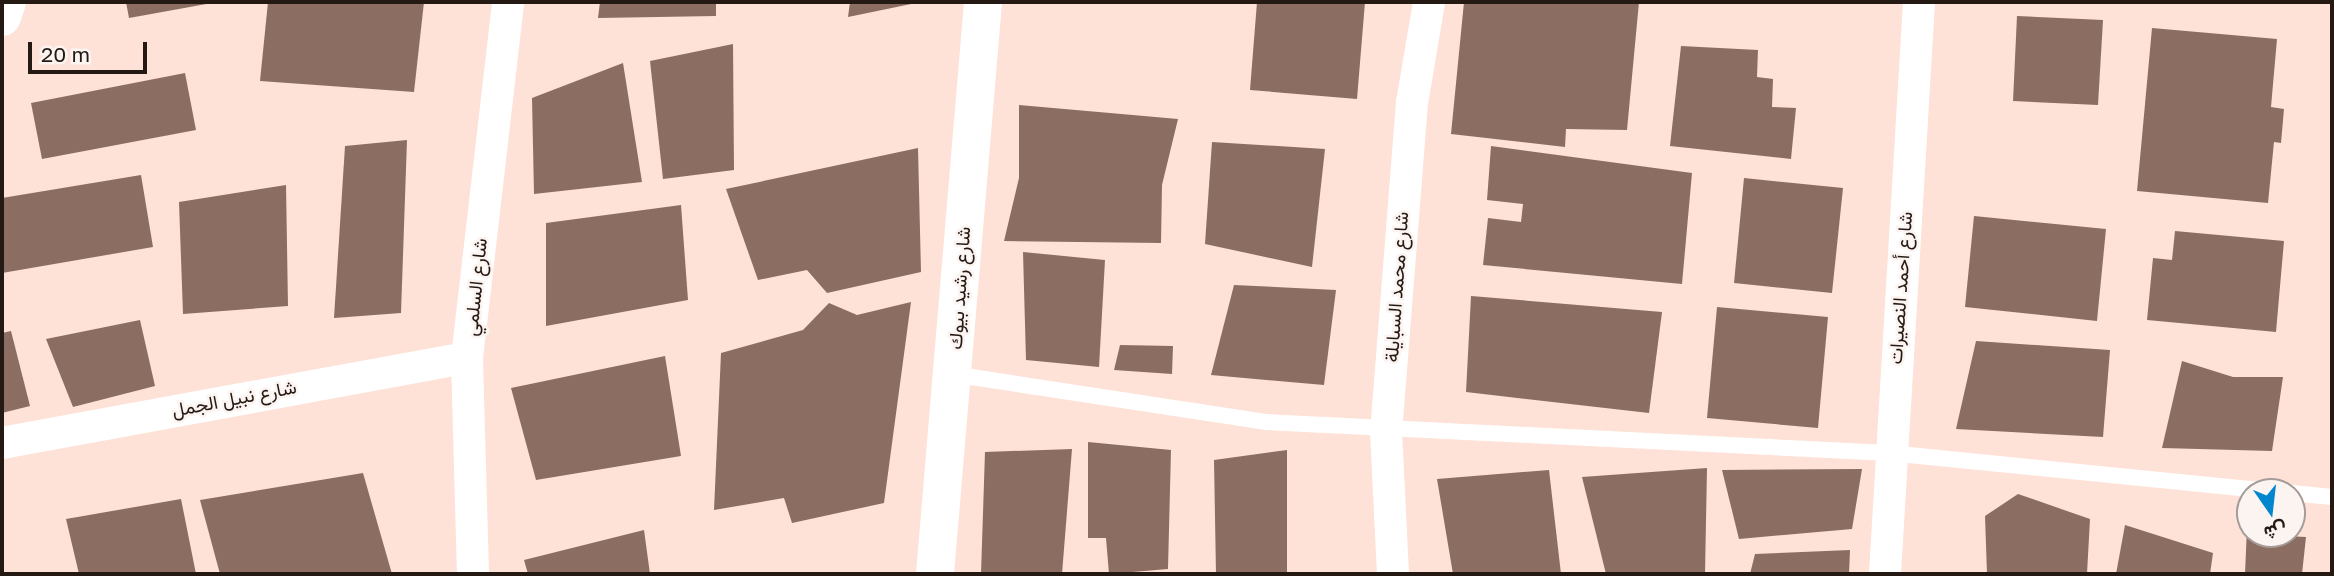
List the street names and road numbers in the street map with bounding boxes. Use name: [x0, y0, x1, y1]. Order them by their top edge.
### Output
street label: شارع محمد السبايلة: [1379, 211, 1413, 363]
street label: شارع أحمد النصيرات: [1883, 211, 1917, 365]
street label: شارع رشيد بيوك: [943, 226, 975, 350]
street label: شارع السلمي: [459, 237, 491, 337]
street label: شارع نبيل الجمل: [170, 375, 298, 421]

